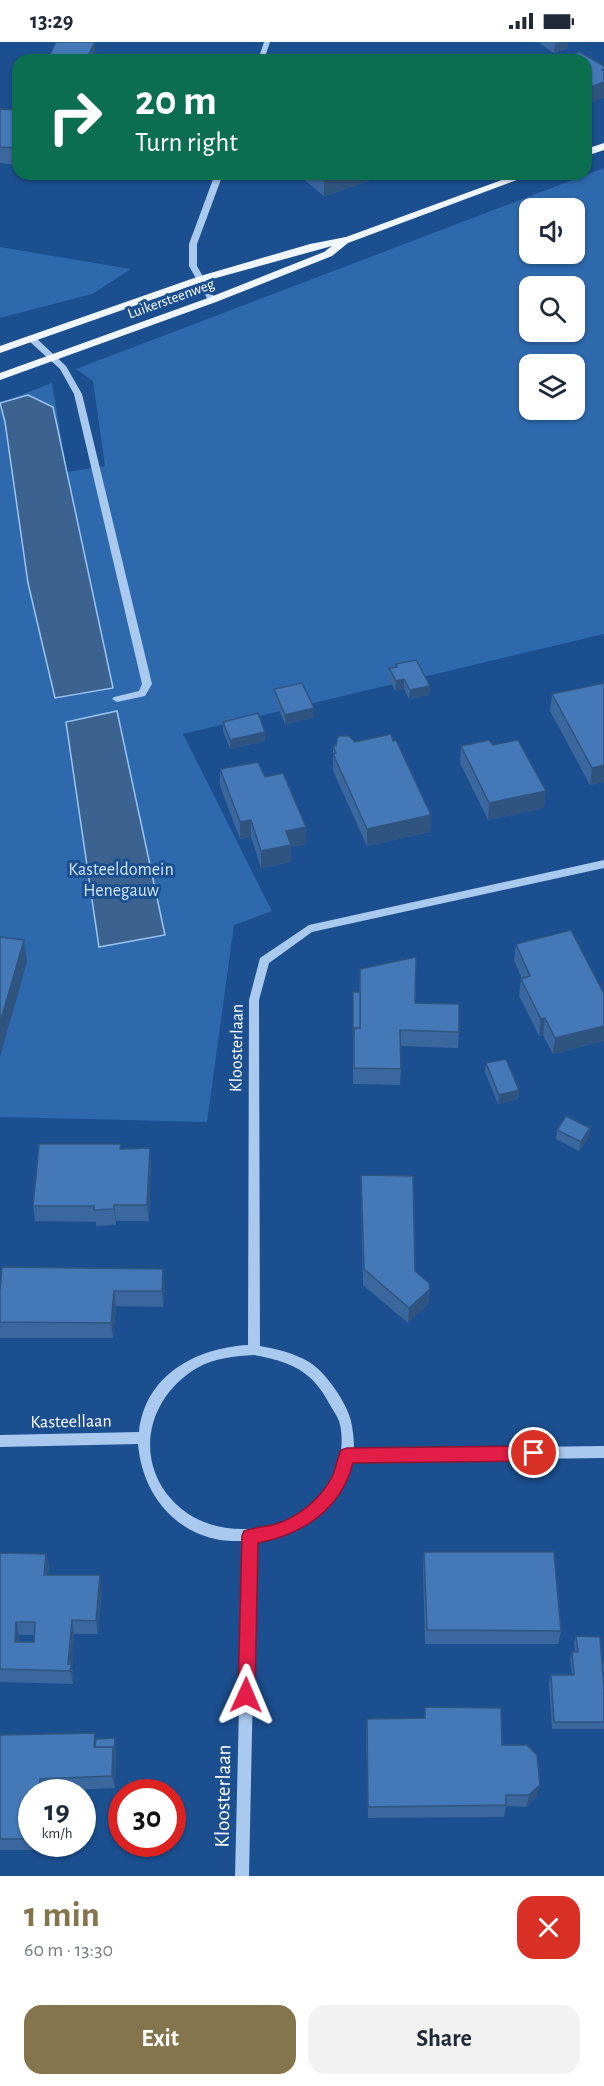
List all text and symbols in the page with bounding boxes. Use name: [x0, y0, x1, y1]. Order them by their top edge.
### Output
text: 13:29: [30, 10, 73, 32]
icon: right: [36, 78, 114, 156]
text: 20 m: [135, 80, 217, 122]
text: Turn right: [135, 129, 238, 156]
map controls: [519, 198, 585, 420]
button: sound: [519, 198, 585, 264]
street label: Luikersteenweg: [126, 276, 217, 322]
button: search: [519, 276, 585, 342]
button: layers: [519, 354, 585, 420]
park label: Kasteeldomein Henegauw: [68, 861, 174, 900]
street label: Kloosterlaan: [227, 1004, 247, 1092]
street label: Kasteellaan: [30, 1412, 112, 1432]
pin: [508, 1427, 559, 1478]
icon: arrive: [517, 1436, 550, 1469]
position arrow: [214, 1663, 278, 1727]
street label: Kloosterlaan: [212, 1744, 234, 1848]
speed limit sign: 30: [108, 1779, 186, 1857]
text: 19: [44, 1796, 70, 1826]
text: km/h: [42, 1826, 72, 1841]
button: close: [517, 1896, 580, 1959]
text: 1 min: [24, 1897, 100, 1933]
text: 60 m · 13:30: [24, 1940, 113, 1960]
button: Exit: [24, 2005, 296, 2074]
button: Share: [308, 2005, 580, 2074]

